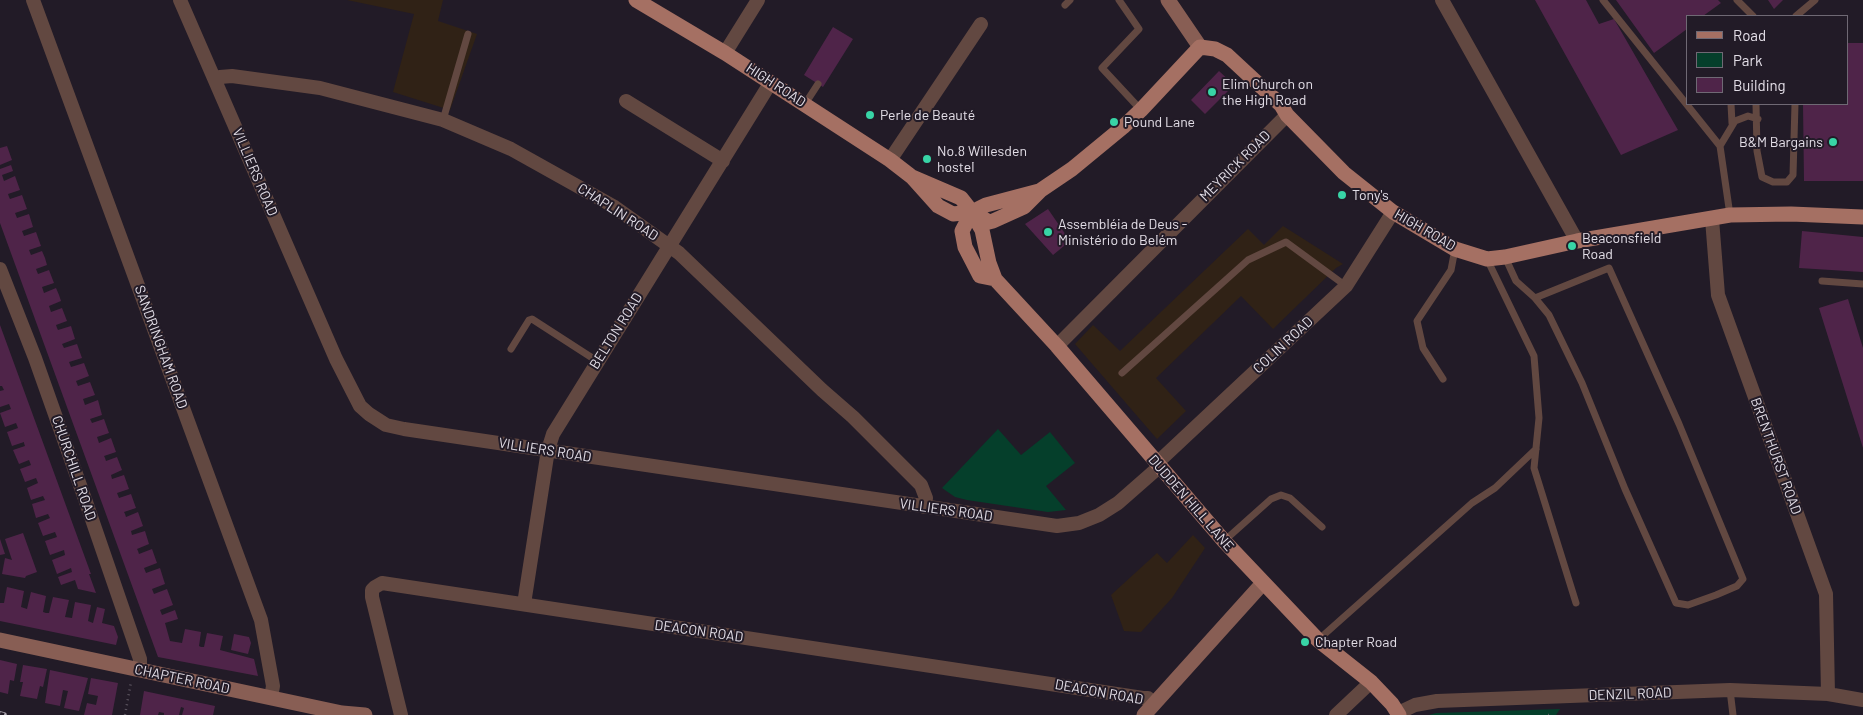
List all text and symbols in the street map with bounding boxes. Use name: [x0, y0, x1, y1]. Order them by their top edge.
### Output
legend: [1686, 15, 1848, 105]
text: Road: [1733, 26, 1766, 44]
text: Park: [1733, 51, 1762, 69]
street label: HIGH ROAD: [743, 60, 809, 110]
place label: Elim Church on the High Road: [1222, 76, 1313, 108]
text: Building: [1733, 76, 1786, 94]
marker: Elim Church on the High Road: [1206, 86, 1218, 98]
place label: Perle de Beauté: [880, 107, 975, 123]
marker: Perle de Beauté: [864, 109, 876, 121]
place label: Pound Lane: [1124, 114, 1195, 130]
marker: Pound Lane: [1108, 116, 1120, 128]
street label: VILLIERS ROAD: [229, 126, 281, 218]
street label: MEYRICK ROAD: [1196, 127, 1274, 205]
place label: B&M Bargains: [1739, 134, 1823, 150]
marker: B&M Bargains: [1827, 136, 1839, 148]
place label: No.8 Willesden hostel: [937, 143, 1027, 176]
marker: No.8 Willesden hostel: [921, 153, 933, 165]
street label: CHAPLIN ROAD: [575, 180, 661, 244]
place label: Tony's: [1352, 187, 1389, 203]
marker: Tony's: [1336, 189, 1348, 201]
street label: HIGH ROAD: [1391, 206, 1459, 254]
place label: Assembléia de Deus - Ministério do Belém: [1058, 216, 1187, 248]
marker: Assembléia de Deus - Ministério do Belém: [1042, 226, 1054, 238]
place label: Beaconsfield Road: [1582, 230, 1661, 262]
marker: Beaconsfield Road: [1566, 240, 1578, 252]
street label: SANDRINGHAM ROAD: [131, 283, 191, 411]
street label: BELTON ROAD: [586, 290, 646, 372]
street label: COLIN ROAD: [1250, 313, 1316, 377]
street label: BRENTHURST ROAD: [1747, 395, 1805, 517]
street label: CHURCHILL ROAD: [48, 413, 100, 523]
street label: VILLIERS ROAD: [497, 434, 593, 466]
street label: DUDDEN HILL LANE: [1145, 451, 1237, 555]
street label: VILLIERS ROAD: [898, 495, 994, 525]
street label: DEACON ROAD: [654, 616, 744, 646]
place label: Chapter Road: [1315, 634, 1397, 650]
marker: Chapter Road: [1299, 636, 1311, 648]
street label: CHAPTER ROAD: [133, 661, 231, 697]
street label: DEACON ROAD: [1054, 676, 1144, 708]
street label: DENZIL ROAD: [1588, 684, 1672, 704]

